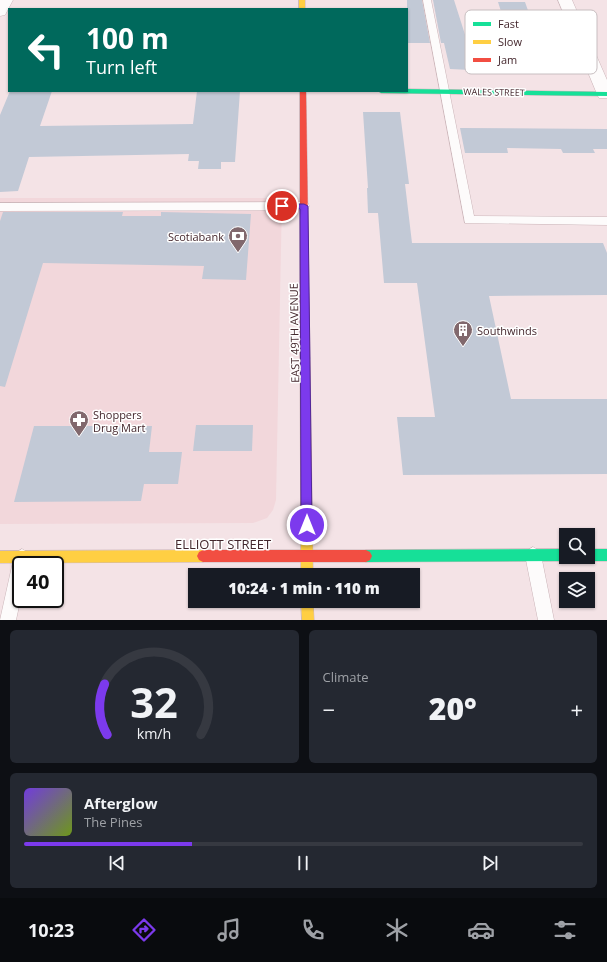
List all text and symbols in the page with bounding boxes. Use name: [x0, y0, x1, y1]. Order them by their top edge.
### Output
legend: [465, 10, 597, 74]
text: Fast: [498, 16, 519, 31]
text: 100 m: [86, 19, 169, 57]
icon: left: [20, 24, 72, 76]
text: Slow: [498, 34, 522, 49]
text: Jam: [497, 52, 517, 67]
text: Turn left: [86, 55, 157, 79]
street label: WALES STREET: [463, 85, 525, 99]
pin: [265, 189, 299, 223]
icon: arrive: [271, 195, 293, 217]
bank icon: Scotiabank: [227, 225, 249, 253]
place label: Scotiabank: [168, 229, 224, 244]
street label: EAST 49TH AVENUE: [286, 283, 302, 383]
building icon: Southwinds: [452, 319, 474, 347]
place label: Southwinds: [477, 323, 537, 338]
place label: Shoppers Drug Mart: [93, 407, 146, 435]
pharmacy icon: Shoppers Drug Mart: [68, 409, 90, 437]
position arrow: [286, 504, 328, 546]
map controls: [559, 528, 595, 608]
button: search: [559, 528, 595, 564]
street label: ELLIOTT STREET: [175, 535, 272, 553]
speed limit sign: 40: [12, 556, 64, 608]
button: layers: [559, 572, 595, 608]
text: 10:24 · 1 min · 110 m: [228, 578, 380, 598]
text: Climate: [323, 668, 368, 686]
text: 32: [130, 673, 178, 729]
text: 20°: [429, 688, 477, 729]
text: −: [323, 694, 335, 724]
text: +: [570, 694, 583, 724]
text: km/h: [137, 723, 172, 742]
text: Afterglow: [84, 793, 158, 813]
text: The Pines: [84, 813, 142, 831]
icon: previous: [106, 852, 128, 874]
icon: pause: [292, 852, 314, 874]
icon: next: [479, 852, 501, 874]
icon: directions: [130, 916, 158, 944]
icon: music: [215, 916, 243, 944]
icon: phone: [299, 916, 327, 944]
icon: climate: [383, 916, 411, 944]
icon: car: [467, 916, 495, 944]
icon: filters: [551, 916, 579, 944]
text: 10:23: [28, 918, 74, 942]

